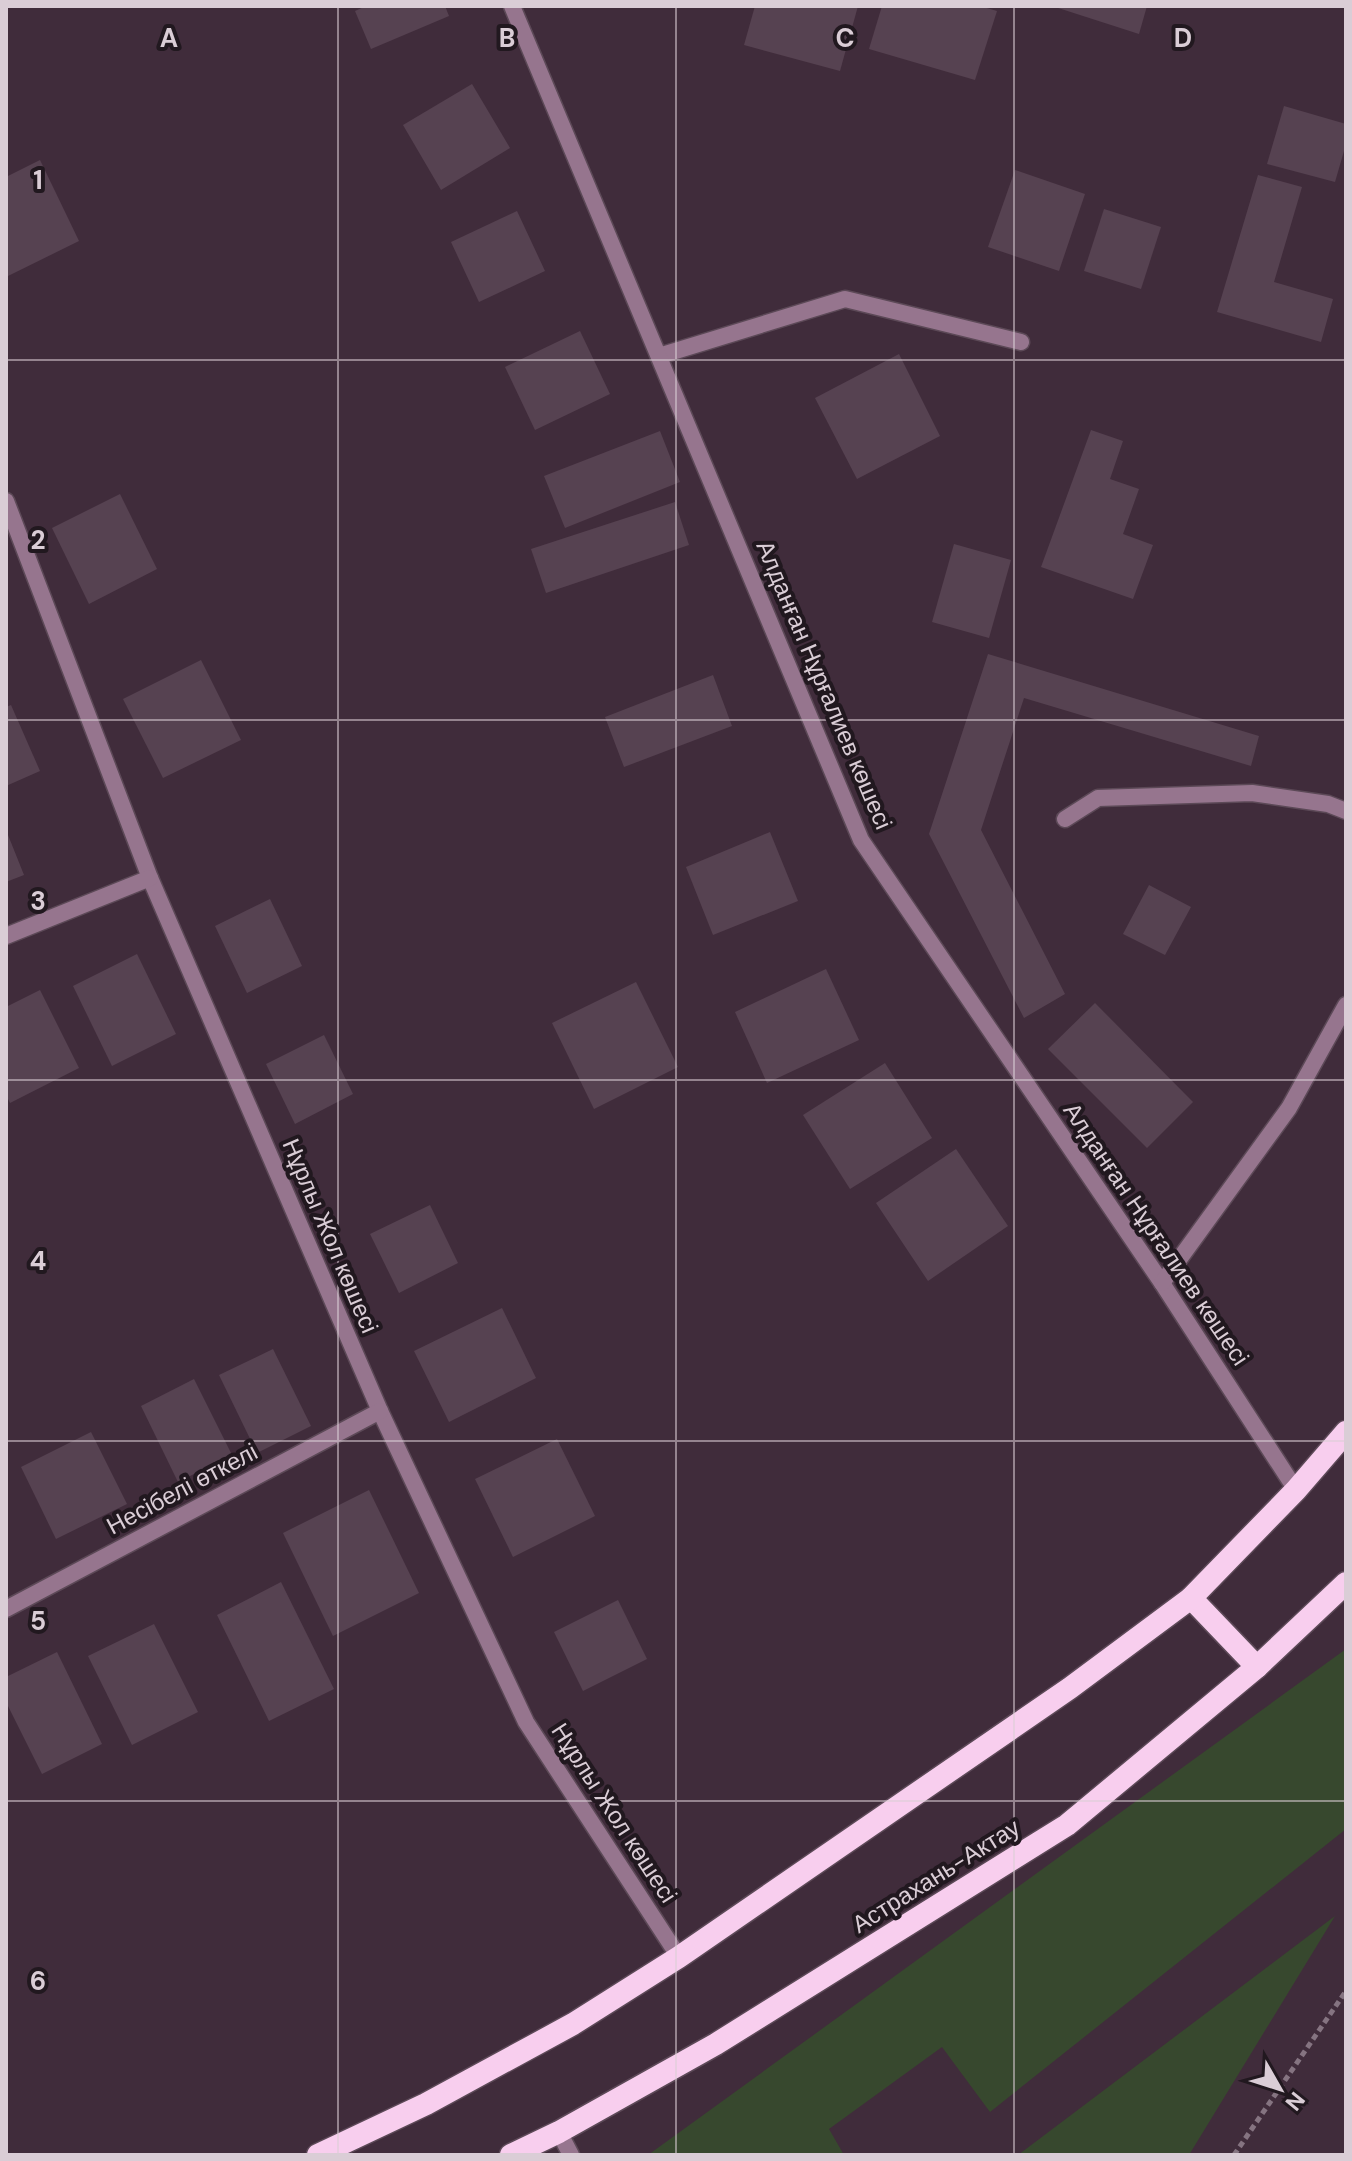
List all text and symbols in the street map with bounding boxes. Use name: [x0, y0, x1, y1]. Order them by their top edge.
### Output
text: A: [160, 21, 178, 55]
text: B: [499, 21, 515, 55]
text: C: [835, 21, 855, 55]
text: D: [1174, 21, 1192, 55]
text: 1: [33, 163, 43, 197]
text: 2: [30, 523, 46, 557]
street label: Алданған Нұрғалиев көшесі: [749, 536, 899, 834]
text: 3: [30, 884, 46, 918]
street label: Алданған Нұрғалиев көшесі: [1057, 1096, 1256, 1371]
street label: Нұрлы Жол көшесі: [275, 1134, 385, 1338]
text: 4: [30, 1244, 46, 1278]
street label: Несібелі өткелі: [101, 1436, 263, 1541]
text: 5: [30, 1604, 46, 1638]
street label: Нұрлы Жол көшесі: [545, 1717, 684, 1909]
street label: Астрахань-Актау: [846, 1812, 1025, 1940]
text: 6: [30, 1964, 46, 1998]
north arrow: [1240, 2049, 1320, 2129]
text: N: [1279, 2086, 1311, 2117]

